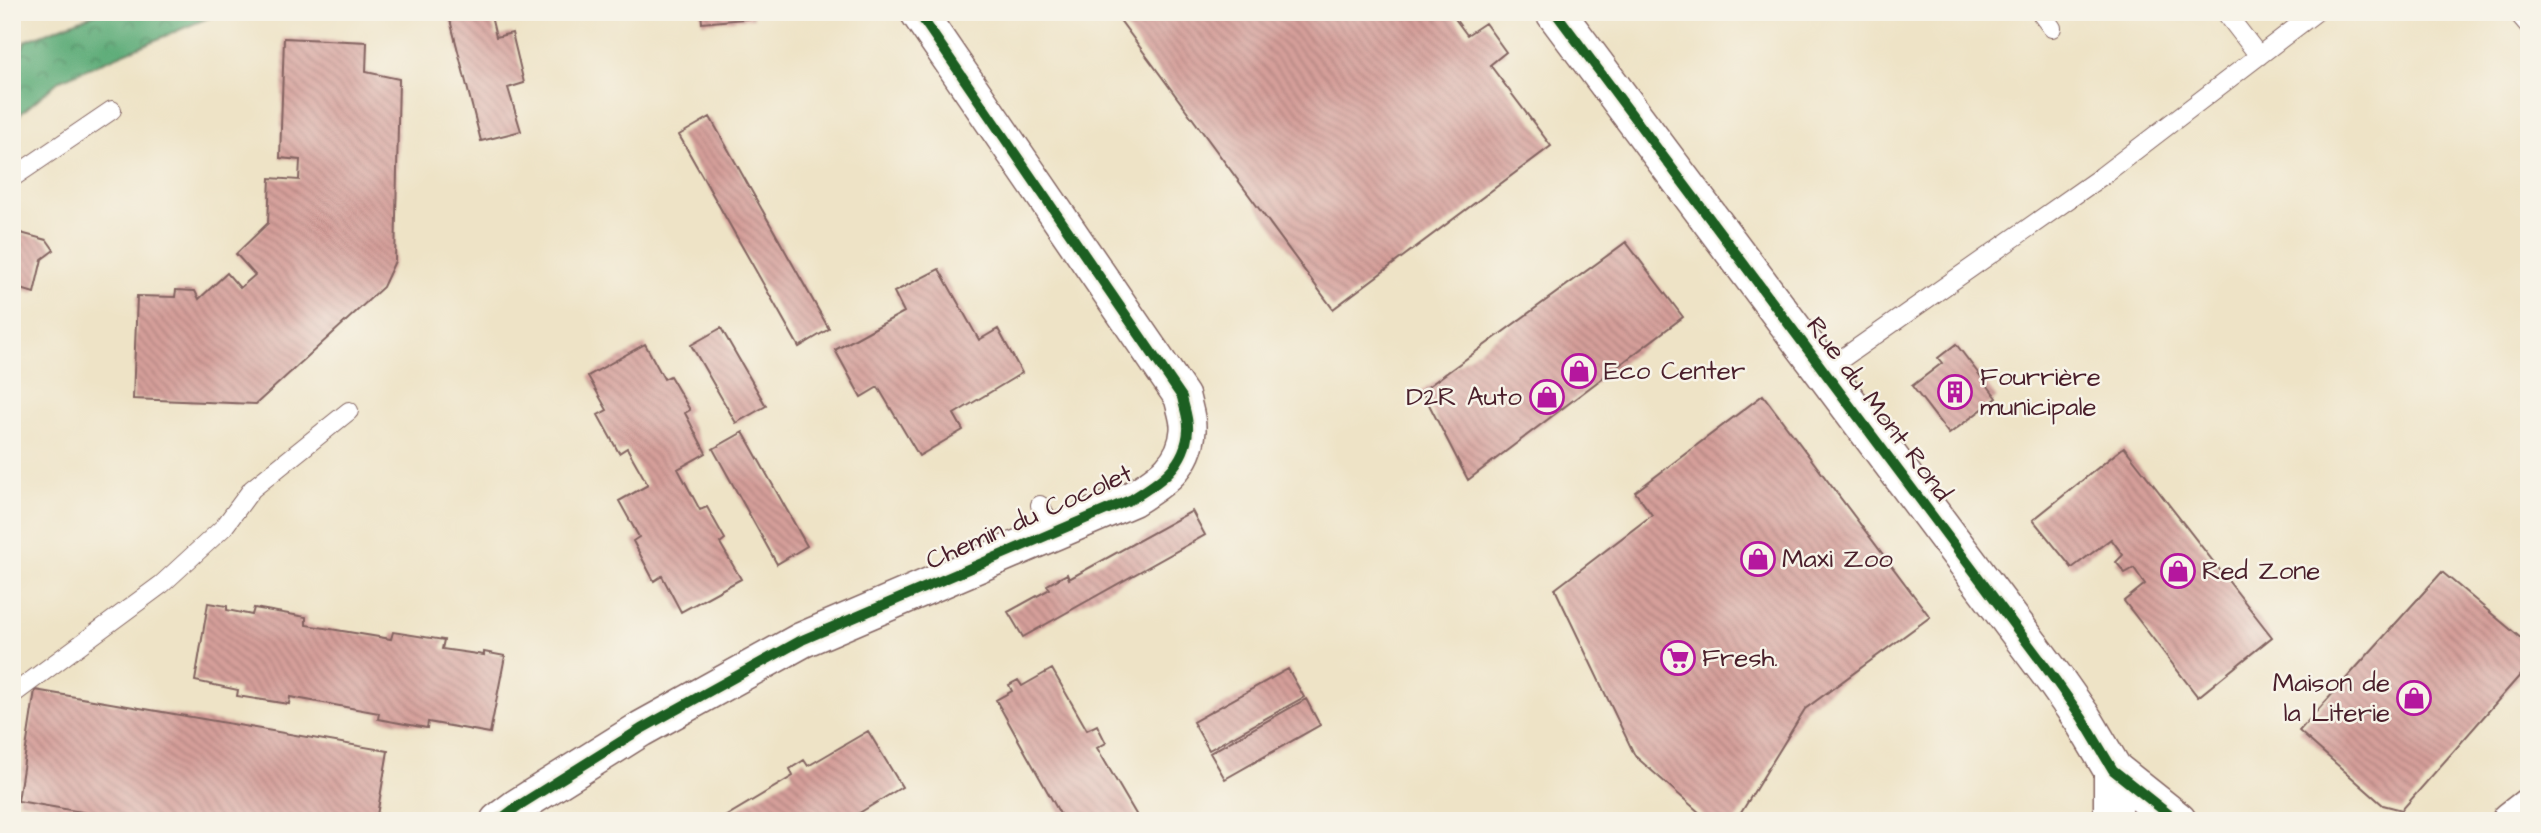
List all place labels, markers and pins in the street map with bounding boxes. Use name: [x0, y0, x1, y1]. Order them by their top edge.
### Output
shop icon: Eco Center: [1560, 352, 1598, 390]
place label: Eco Center: [1604, 353, 1745, 389]
place label: Fourrière municipale: [1980, 359, 2101, 425]
building icon: Fourrière municipale: [1936, 373, 1974, 411]
shop icon: D2R Auto: [1528, 378, 1566, 416]
place label: D2R Auto: [1406, 379, 1522, 415]
shop icon: Maxi Zoo: [1739, 540, 1777, 578]
place label: Maxi Zoo: [1782, 541, 1893, 577]
shop icon: Red Zone: [2159, 552, 2197, 590]
place label: Red Zone: [2202, 553, 2320, 589]
supermarket icon: Fresh.: [1659, 639, 1697, 677]
place label: Fresh.: [1702, 640, 1778, 676]
place label: Maison de la Literie: [2273, 665, 2390, 731]
shop icon: Maison de la Literie: [2395, 679, 2433, 717]

